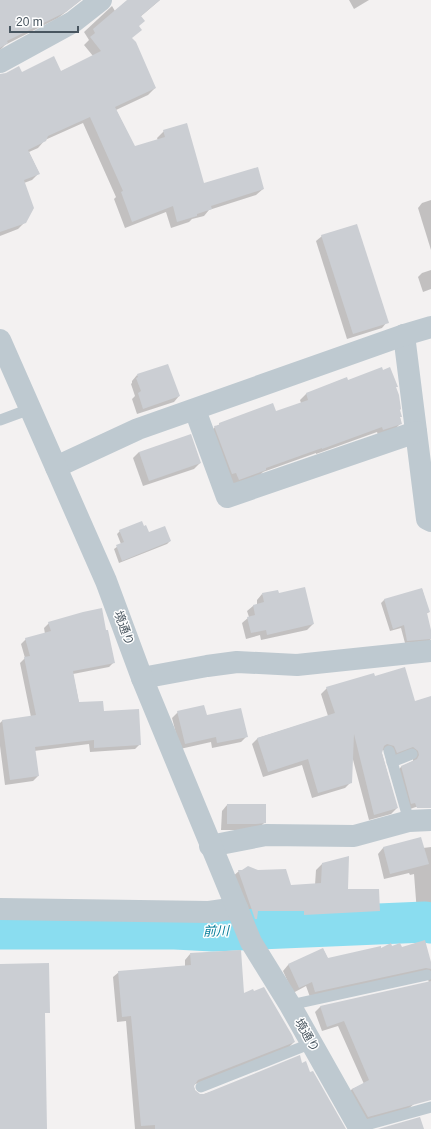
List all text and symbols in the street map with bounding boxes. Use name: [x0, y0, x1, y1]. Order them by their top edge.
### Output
scale bar: [10, 8, 78, 34]
text: 20 m: [16, 15, 43, 29]
street label: 境通り: [111, 609, 137, 647]
water label: 前川: [203, 923, 231, 939]
street label: 境通り: [292, 1016, 322, 1054]

